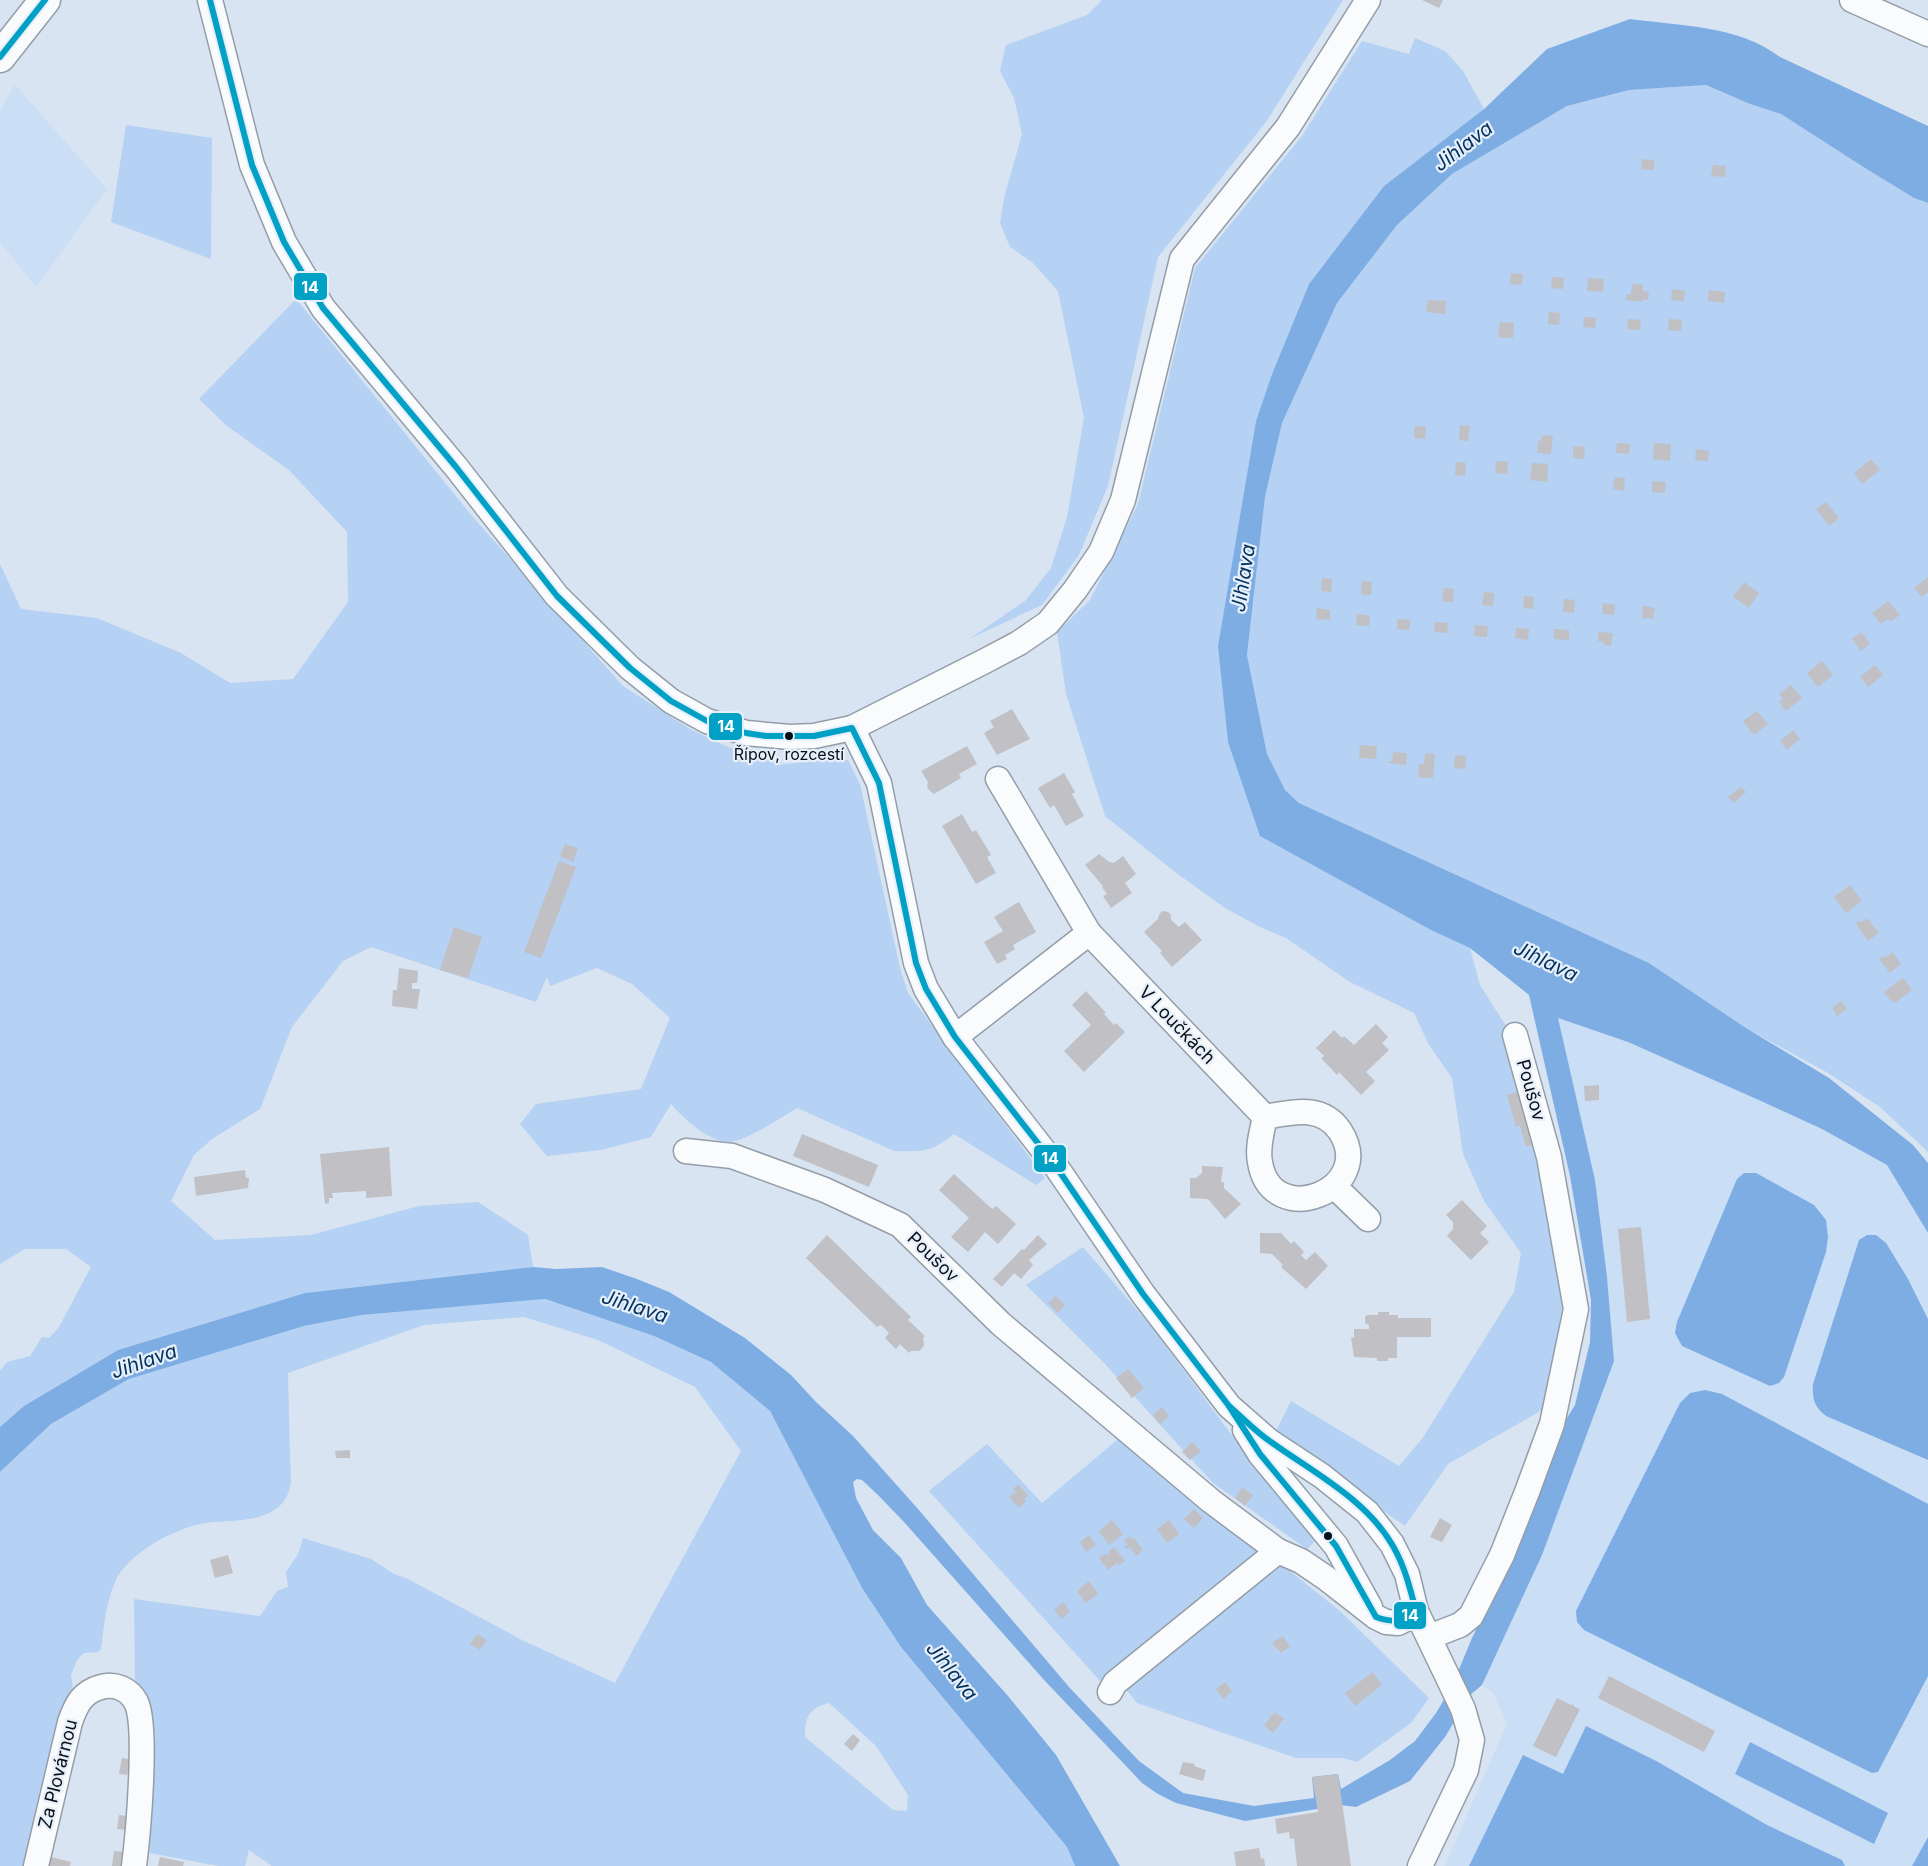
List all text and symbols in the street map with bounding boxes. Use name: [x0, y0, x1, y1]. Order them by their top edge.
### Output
water label: Jihlava: [1429, 116, 1497, 176]
line badge: 14: [293, 272, 328, 301]
text: 14: [301, 277, 319, 297]
water label: Jihlava: [1226, 543, 1260, 613]
line badge: 14: [708, 712, 743, 741]
text: 14: [717, 716, 735, 736]
marker: Řípov, rozcestí: [783, 730, 795, 742]
place label: Řípov, rozcestí: [734, 744, 844, 764]
water label: Jihlava: [1510, 935, 1582, 987]
street label: V Loučkách: [1135, 981, 1220, 1068]
street label: Poušov: [1513, 1057, 1550, 1123]
line badge: 14: [1033, 1144, 1067, 1173]
text: 14: [1041, 1148, 1059, 1168]
street label: Poušov: [903, 1227, 963, 1286]
water label: Jihlava: [599, 1284, 671, 1328]
water label: Jihlava: [108, 1339, 180, 1383]
unlabelled marker: [1322, 1530, 1334, 1542]
line badge: 14: [1393, 1601, 1427, 1630]
text: 14: [1401, 1605, 1419, 1625]
water label: Jihlava: [921, 1637, 983, 1705]
street label: Za Plovárnou: [34, 1717, 81, 1831]

